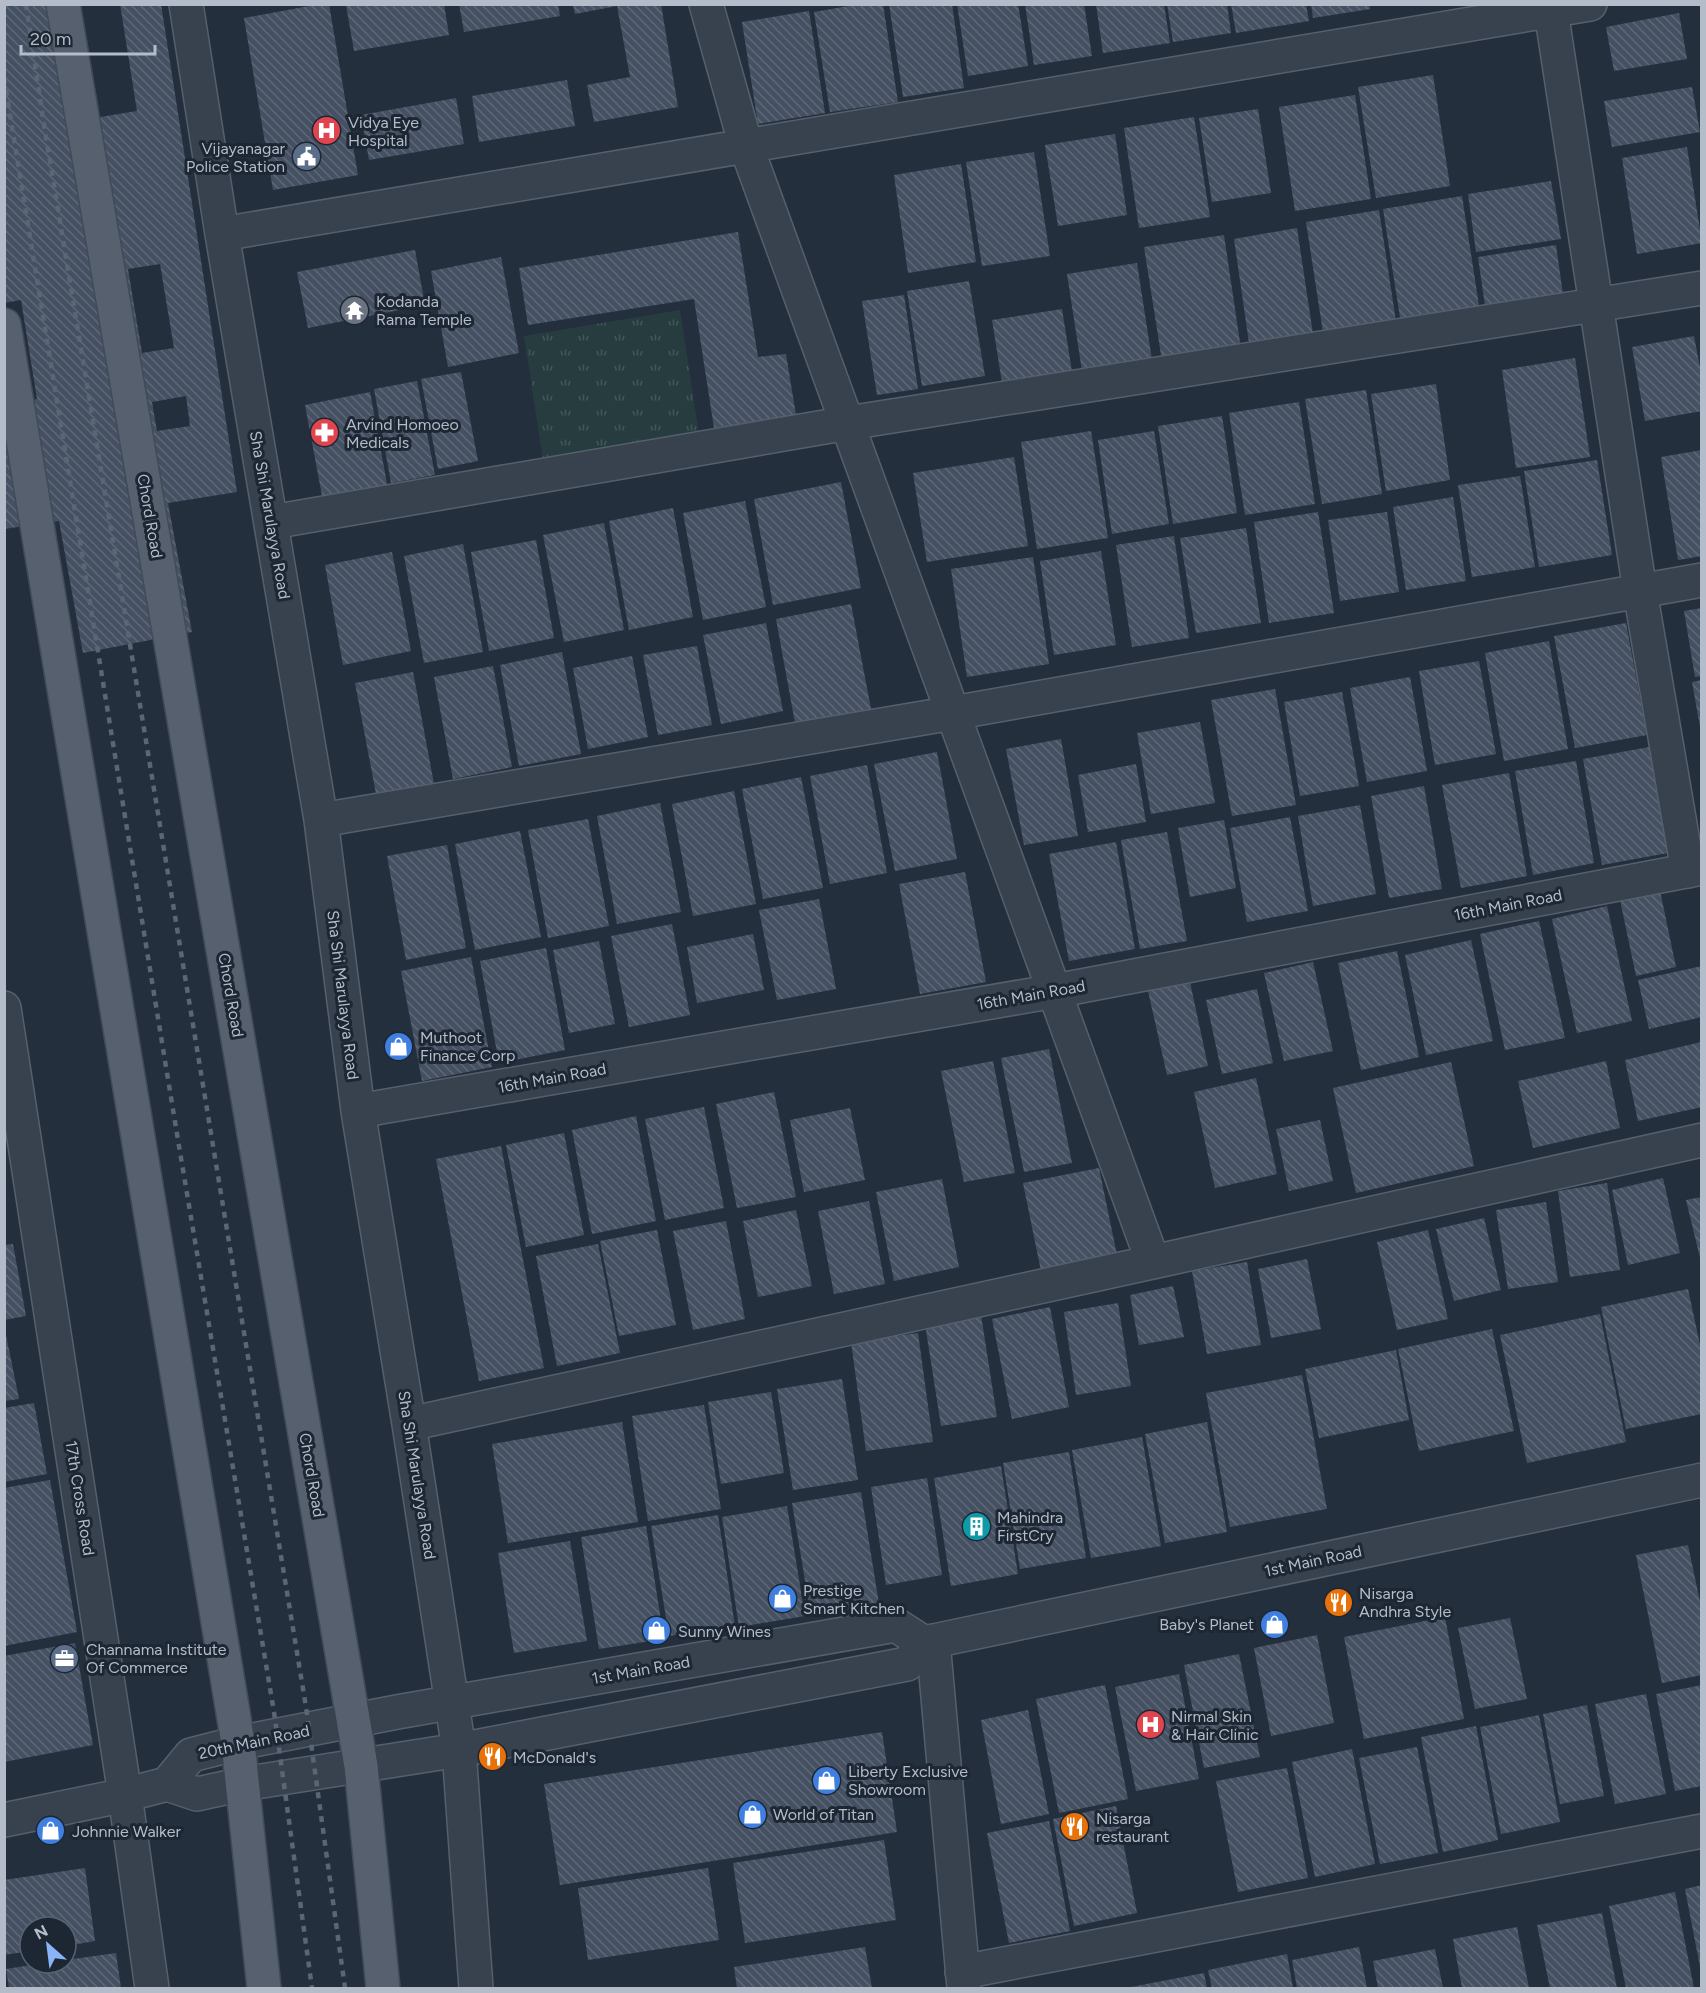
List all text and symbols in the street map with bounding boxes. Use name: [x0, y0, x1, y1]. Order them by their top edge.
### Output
scale bar: [21, 18, 154, 56]
text: 20 m: [30, 28, 71, 50]
place label: Vidya Eye Hospital: [348, 113, 419, 150]
hospital icon: Vidya Eye Hospital: [311, 115, 343, 147]
place label: Vijayanagar Police Station: [186, 139, 286, 176]
public building icon: Vijayanagar Police Station: [290, 141, 322, 173]
place label: Kodanda Rama Temple: [376, 292, 472, 329]
temple icon: Kodanda Rama Temple: [339, 294, 371, 326]
place label: Arvind Homoeo Medicals: [346, 415, 459, 452]
pharmacy icon: Arvind Homoeo Medicals: [309, 417, 341, 449]
street label: Sha Shi Marulayya Road: [246, 429, 294, 601]
street label: Chord Road: [133, 472, 167, 560]
street label: 16th Main Road: [1452, 885, 1564, 925]
street label: Sha Shi Marulayya Road: [323, 909, 363, 1081]
street label: Chord Road: [214, 951, 248, 1039]
street label: 16th Main Road: [975, 976, 1087, 1014]
place label: Muthoot Finance Corp: [420, 1028, 515, 1065]
shop icon: Muthoot Finance Corp: [383, 1030, 415, 1062]
street label: 16th Main Road: [496, 1059, 608, 1097]
street label: Sha Shi Marulayya Road: [394, 1389, 440, 1561]
street label: Chord Road: [295, 1431, 329, 1519]
street label: 17th Cross Road: [62, 1439, 98, 1557]
place label: Mahindra FirstCry: [997, 1508, 1063, 1545]
building icon: Mahindra FirstCry: [960, 1510, 992, 1542]
street label: 1st Main Road: [1263, 1541, 1363, 1581]
place label: Prestige Smart Kitchen: [803, 1581, 905, 1618]
shop icon: Prestige Smart Kitchen: [766, 1583, 798, 1615]
place label: Nisarga Andhra Style: [1359, 1584, 1451, 1621]
restaurant icon: Nisarga Andhra Style: [1322, 1586, 1354, 1618]
shop icon: Baby's Planet: [1259, 1608, 1291, 1640]
shop icon: Sunny Wines: [641, 1615, 673, 1647]
place label: Baby's Planet: [1159, 1615, 1254, 1634]
place label: Sunny Wines: [678, 1622, 771, 1641]
place label: Channama Institute Of Commerce: [86, 1640, 227, 1677]
office icon: Channama Institute Of Commerce: [49, 1642, 81, 1674]
street label: 1st Main Road: [591, 1652, 691, 1688]
place label: Nirmal Skin & Hair Clinic: [1171, 1707, 1259, 1744]
hospital icon: Nirmal Skin & Hair Clinic: [1134, 1709, 1166, 1741]
street label: 20th Main Road: [197, 1721, 311, 1763]
restaurant icon: McDonald's: [476, 1741, 508, 1773]
place label: McDonald's: [513, 1748, 596, 1767]
place label: Liberty Exclusive Showroom: [848, 1762, 968, 1799]
shop icon: Liberty Exclusive Showroom: [811, 1764, 843, 1796]
shop icon: World of Titan: [736, 1798, 768, 1830]
place label: World of Titan: [773, 1805, 874, 1824]
place label: Nisarga restaurant: [1096, 1809, 1169, 1846]
restaurant icon: Nisarga restaurant: [1059, 1811, 1091, 1843]
shop icon: Johnnie Walker: [35, 1815, 67, 1847]
place label: Johnnie Walker: [72, 1822, 181, 1841]
north arrow: [18, 1915, 78, 1975]
text: N: [31, 1921, 51, 1943]

